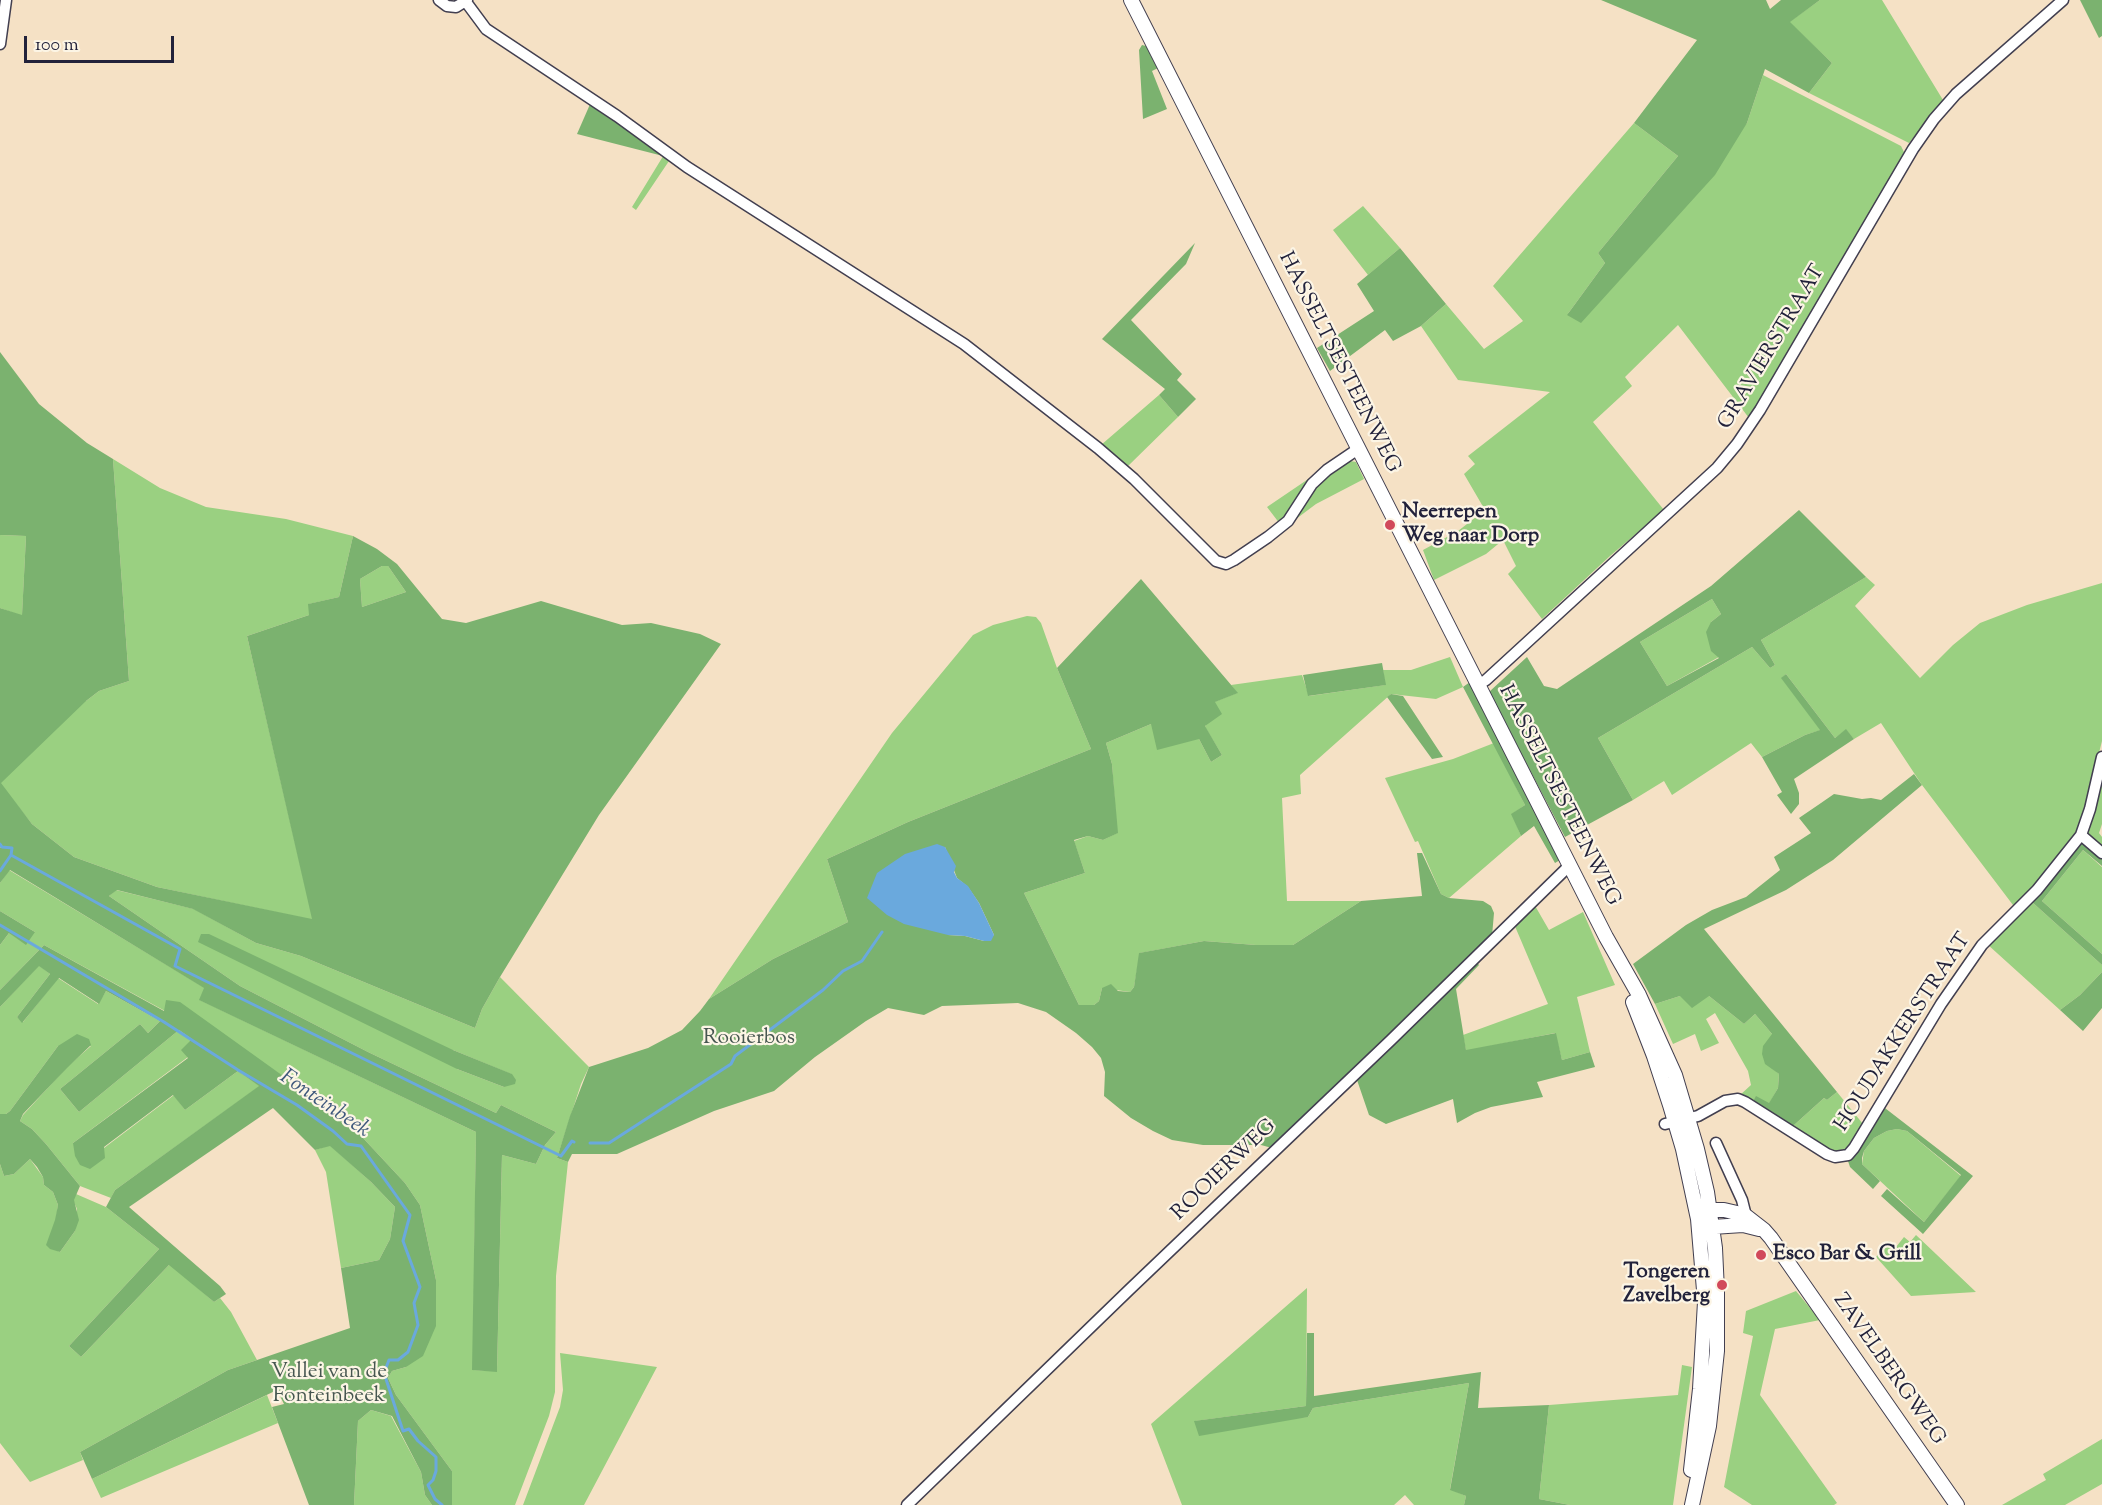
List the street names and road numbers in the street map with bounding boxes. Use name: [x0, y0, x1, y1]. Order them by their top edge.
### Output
street label: HASSELTSESTEENWEG: [1271, 248, 1405, 478]
street label: GRAVIERSTRAAT: [1714, 261, 1832, 435]
street label: HASSELTSESTEENWEG: [1491, 681, 1625, 911]
street label: HOUDAKKERSTRAAT: [1830, 929, 1978, 1137]
street label: ROOIERWEG: [1167, 1115, 1283, 1227]
street label: ZAVELBERGWEG: [1826, 1289, 1950, 1451]

